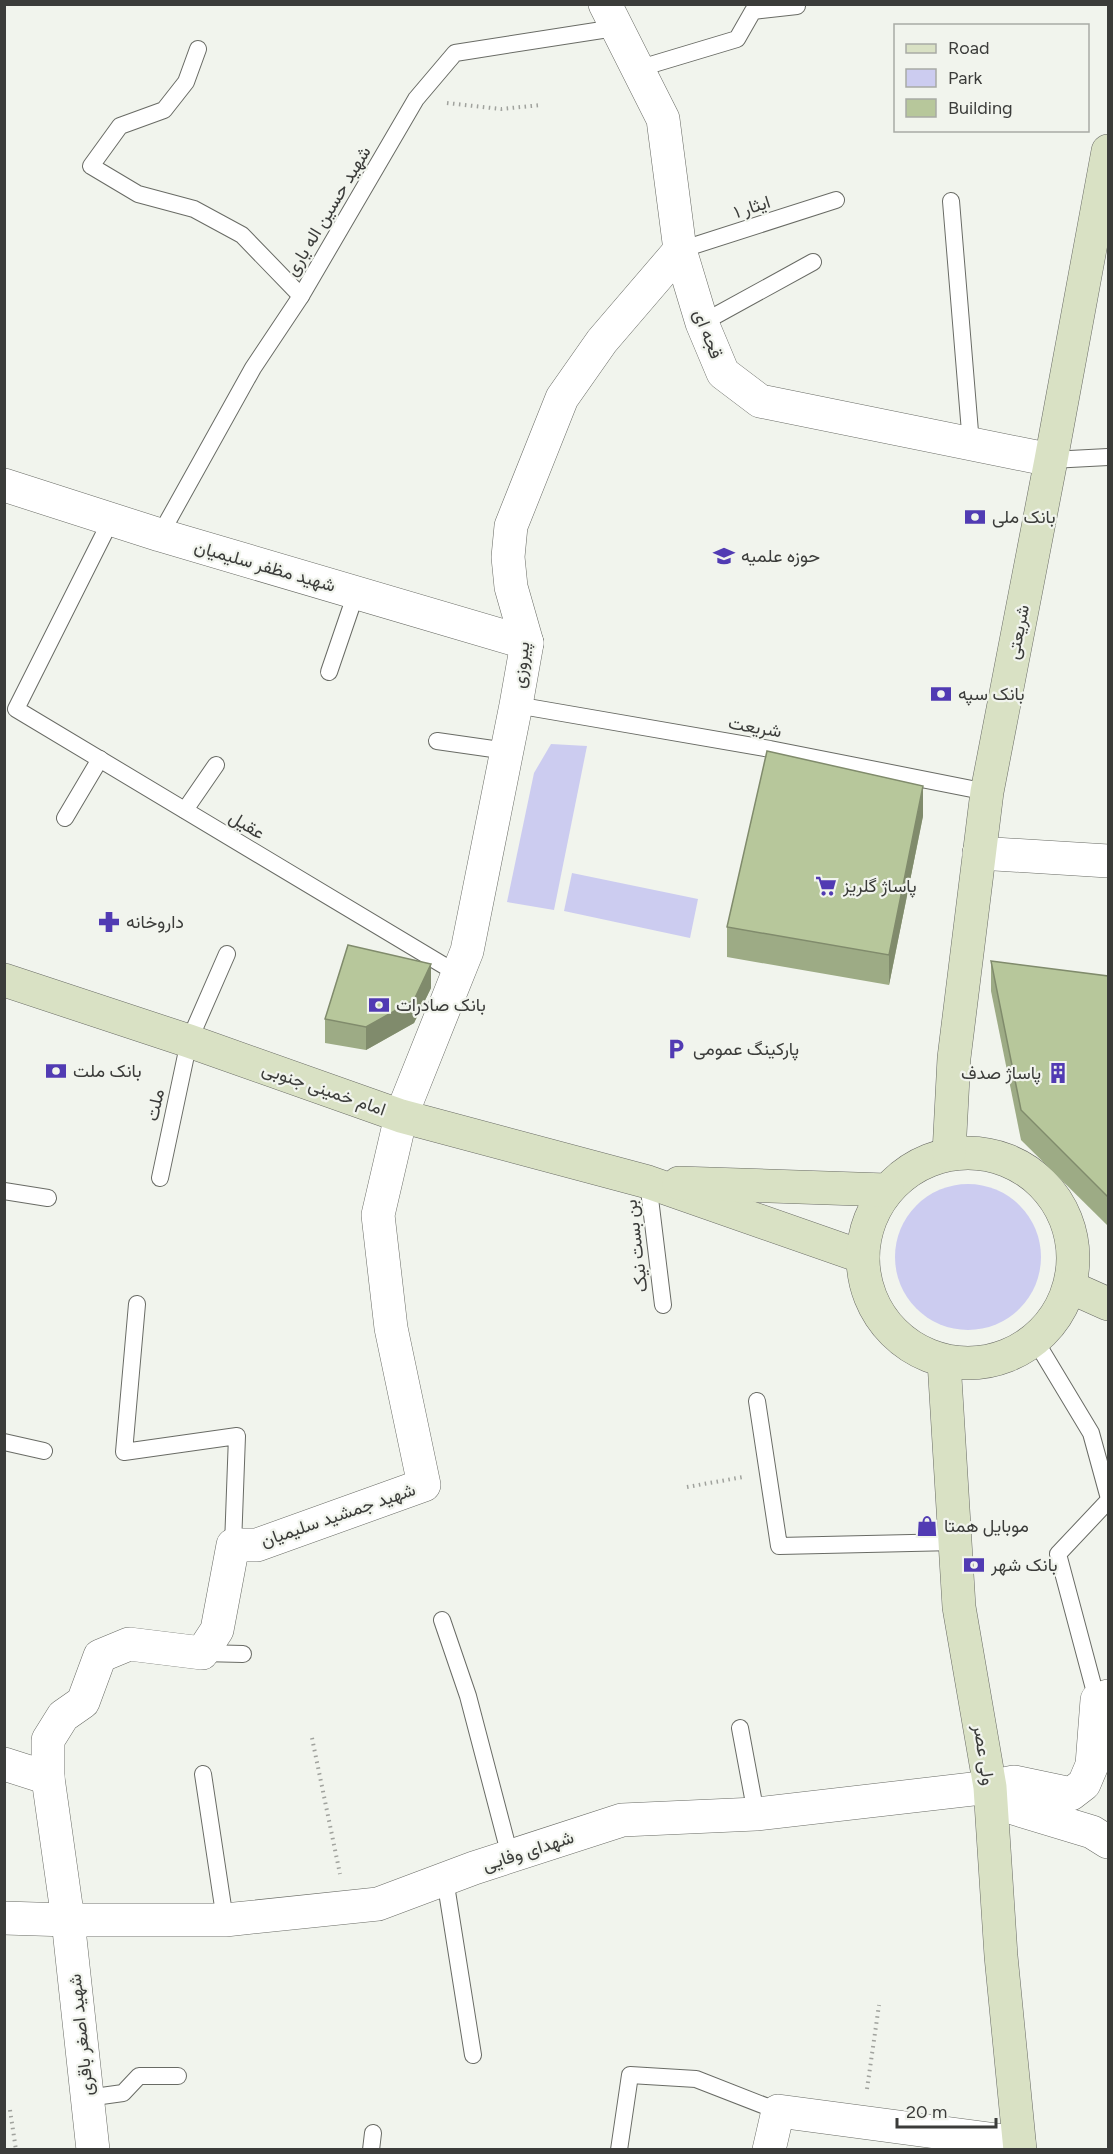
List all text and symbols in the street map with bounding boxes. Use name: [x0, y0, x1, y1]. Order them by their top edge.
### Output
legend: [894, 24, 1089, 132]
text: Road: [948, 37, 989, 59]
text: Park: [948, 67, 983, 89]
text: Building: [948, 97, 1013, 119]
street label: شهید حسین اله یاری: [280, 142, 376, 280]
street label: ایثار ۱: [731, 191, 773, 223]
street label: قجه ای: [689, 306, 727, 362]
bank icon: بانک ملی: [963, 505, 987, 529]
place label: بانک ملی: [992, 506, 1056, 528]
street label: شهید مظفر سلیمیان: [192, 535, 338, 597]
school or university icon: حوزه علمیه: [712, 544, 736, 568]
place label: حوزه علمیه: [741, 545, 820, 567]
street label: شریعتی: [1002, 603, 1034, 661]
street label: پیروزی: [508, 641, 535, 690]
bank icon: بانک سپه: [929, 682, 953, 706]
place label: بانک سپه: [958, 683, 1025, 706]
street label: شریعت: [727, 711, 783, 743]
street label: عقیل: [225, 806, 269, 844]
supermarket icon: پاساژ گلریز: [814, 874, 838, 898]
place label: پاساژ گلریز: [842, 875, 917, 898]
pharmacy icon: داروخانه: [97, 910, 121, 934]
place label: داروخانه: [126, 911, 184, 933]
bank icon: بانک صادرات: [367, 993, 391, 1017]
place label: بانک صادرات: [396, 994, 486, 1016]
parking icon: پارکینگ عمومی: [664, 1037, 688, 1061]
place label: پارکینگ عمومی: [693, 1038, 799, 1061]
street label: امام خمینی جنوبی: [259, 1058, 389, 1121]
bank icon: بانک ملت: [44, 1059, 68, 1083]
place label: بانک ملت: [73, 1060, 142, 1082]
building icon: پاساژ صدف: [1046, 1061, 1070, 1085]
place label: پاساژ صدف: [961, 1062, 1041, 1085]
street label: ملت: [141, 1087, 169, 1123]
street label: بن بست نیک: [619, 1198, 653, 1294]
street label: شهید جمشید سلیمیان: [258, 1478, 418, 1552]
shop icon: موبایل همتا: [915, 1514, 939, 1538]
place label: موبایل همتا: [944, 1515, 1029, 1537]
bank icon: بانک شهر: [962, 1553, 986, 1577]
place label: بانک شهر: [990, 1554, 1058, 1576]
street label: ولی عصر: [968, 1722, 1000, 1787]
street label: شهدای وفایی: [480, 1826, 576, 1876]
street label: شهید اصغر باقری: [64, 1973, 98, 2097]
scale bar: [897, 2091, 996, 2129]
text: 20 m: [906, 2101, 947, 2123]

